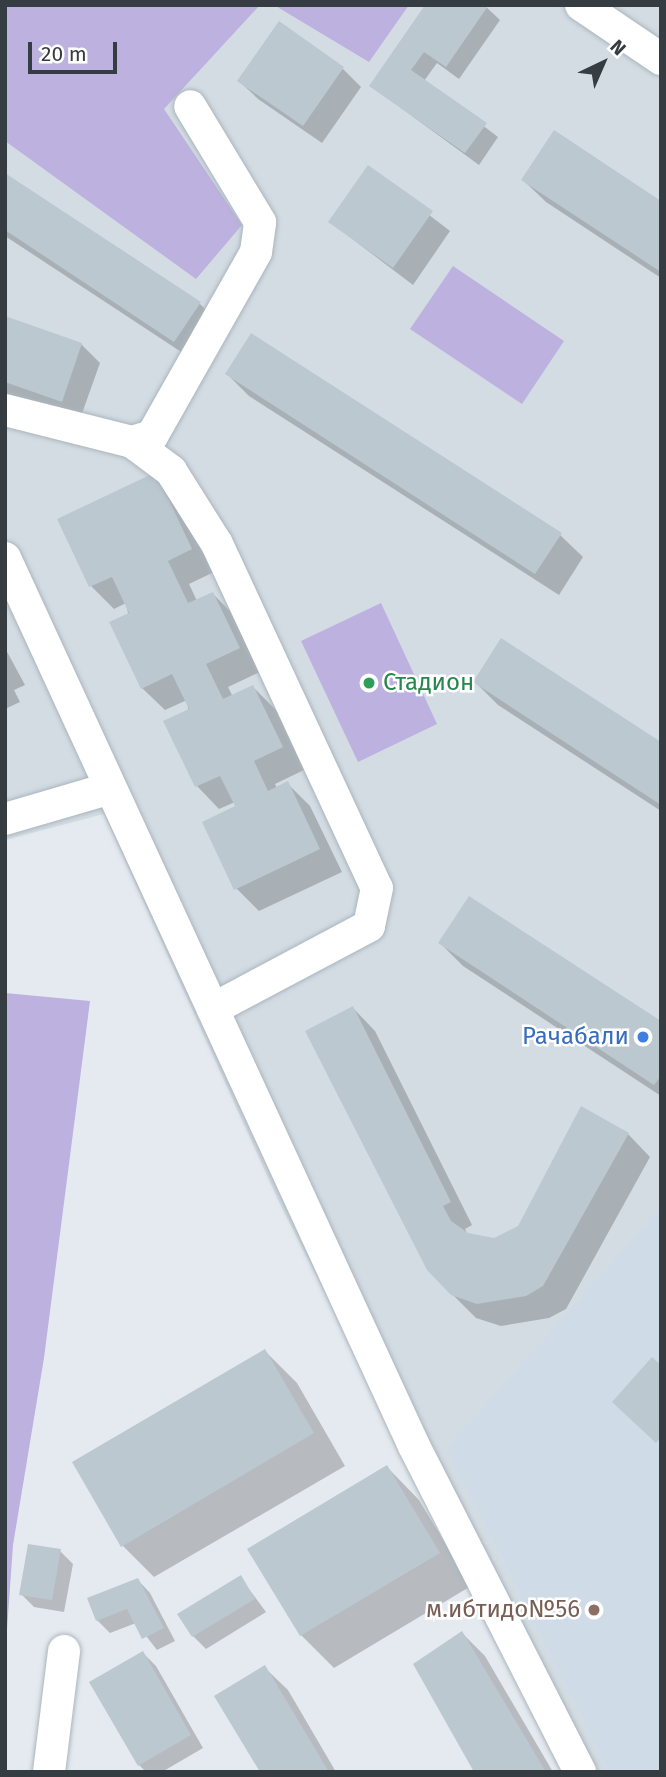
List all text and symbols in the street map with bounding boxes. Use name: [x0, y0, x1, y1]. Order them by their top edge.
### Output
scale bar: [32, 28, 121, 72]
north arrow: [568, 28, 638, 98]
text: N: [605, 35, 630, 60]
text: 20 m: [41, 41, 87, 67]
place label: Стадион: [383, 669, 474, 697]
marker: Стадион: [361, 675, 377, 691]
place label: Рачабали: [522, 1023, 629, 1051]
marker: Рачабали: [635, 1029, 651, 1045]
place label: м.ибтидо№56: [426, 1596, 580, 1624]
marker: м.ибтидо№56: [586, 1602, 602, 1618]

